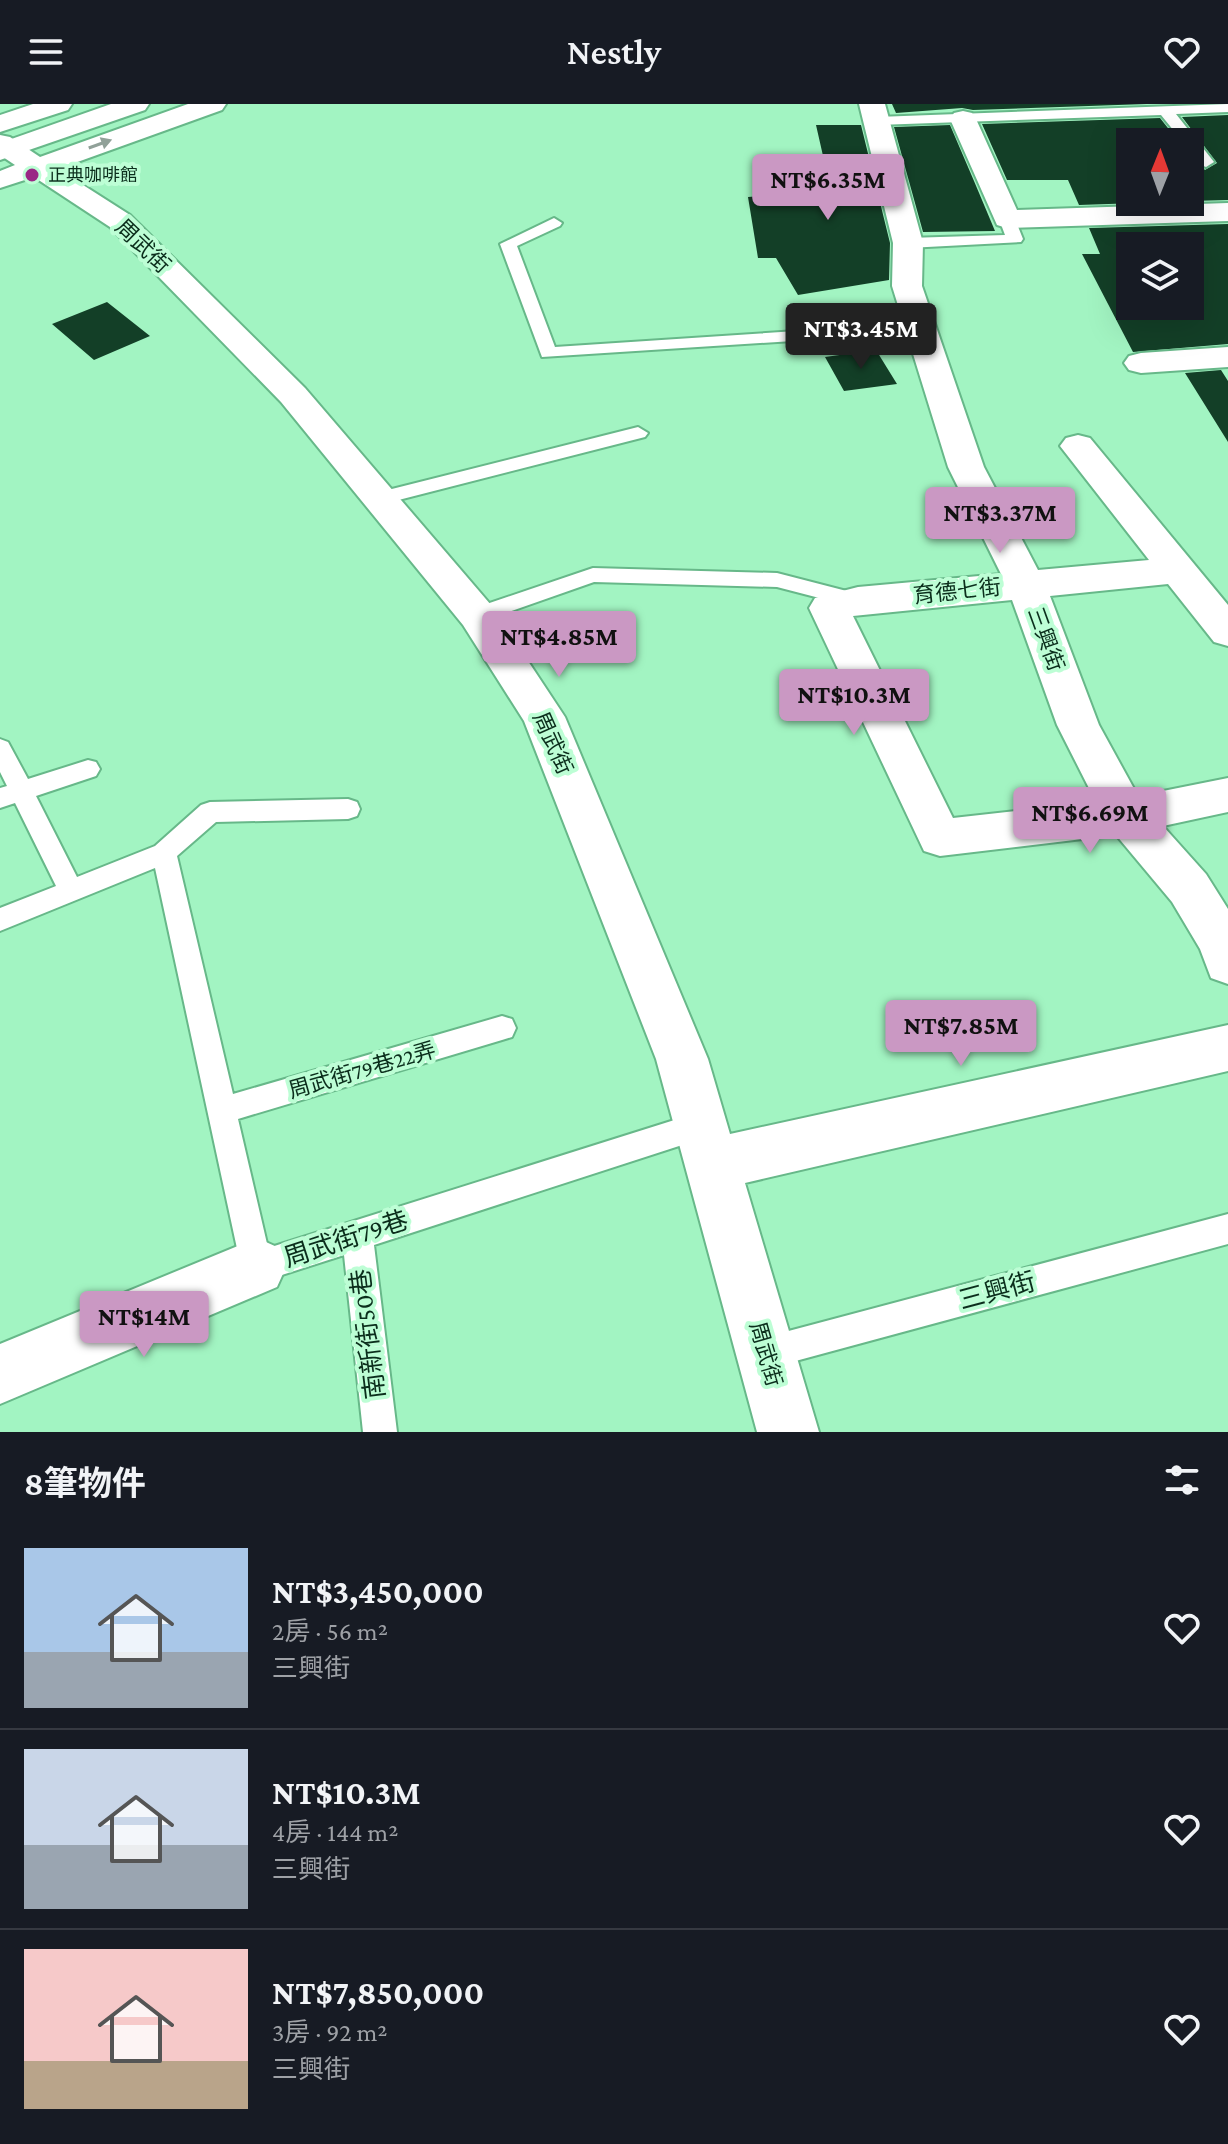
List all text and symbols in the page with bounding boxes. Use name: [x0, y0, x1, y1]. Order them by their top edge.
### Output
icon: menu: [24, 30, 68, 74]
icon: heart: [1160, 30, 1204, 74]
text: Nestly: [567, 32, 661, 72]
north arrow: [1116, 128, 1204, 216]
map controls: [1116, 128, 1204, 320]
one-way arrow: [88, 138, 112, 150]
pin: NT$6.35M: [745, 154, 911, 222]
place label: 正典咖啡館: [48, 165, 138, 185]
text: NT$6.35M: [770, 165, 886, 194]
marker: 正典咖啡館: [23, 166, 41, 184]
street label: 周武街: [111, 214, 175, 278]
button: layers: [1116, 232, 1204, 320]
pin: NT$3.45M: [778, 303, 944, 371]
text: NT$3.45M: [804, 314, 918, 343]
pin: NT$3.37M: [917, 487, 1083, 555]
text: NT$3.37M: [943, 498, 1057, 527]
street label: 育德七街: [912, 574, 1002, 608]
street label: 三興街: [1023, 604, 1069, 674]
pin: NT$4.85M: [476, 611, 642, 679]
text: NT$4.85M: [500, 622, 618, 651]
pin: NT$10.3M: [771, 669, 937, 737]
text: NT$10.3M: [797, 680, 911, 709]
street label: 周武街: [528, 708, 578, 778]
pin: NT$6.69M: [1007, 787, 1173, 855]
text: NT$6.69M: [1031, 798, 1149, 827]
pin: NT$7.85M: [878, 1000, 1044, 1068]
text: NT$7.85M: [903, 1011, 1019, 1040]
street label: 周武街79巷22弄: [285, 1037, 439, 1103]
street label: 周武街79巷: [280, 1205, 412, 1273]
street label: 南新街50巷: [346, 1267, 390, 1401]
street label: 三興街: [956, 1267, 1038, 1315]
pin: NT$14M: [79, 1291, 209, 1359]
text: NT$14M: [98, 1302, 190, 1331]
street label: 周武街: [745, 1319, 787, 1389]
icon: filters: [1160, 1458, 1204, 1502]
text: 8筆物件: [24, 1465, 146, 1502]
text: NT$3,450,000: [272, 1573, 484, 1610]
icon: home: [88, 1580, 184, 1676]
icon: heart: [1160, 1606, 1204, 1650]
text: 2房 · 56 m²: [272, 1617, 388, 1646]
text: 三興街: [272, 1654, 350, 1683]
text: NT$10.3M: [272, 1774, 421, 1811]
icon: home: [88, 1781, 184, 1877]
icon: heart: [1160, 1807, 1204, 1851]
text: 4房 · 144 m²: [272, 1818, 398, 1847]
text: 三興街: [272, 1855, 350, 1884]
text: NT$7,850,000: [272, 1974, 484, 2011]
icon: home: [88, 1981, 184, 2077]
icon: heart: [1160, 2007, 1204, 2051]
text: 3房 · 92 m²: [272, 2018, 387, 2047]
text: 三興街: [272, 2055, 350, 2084]

